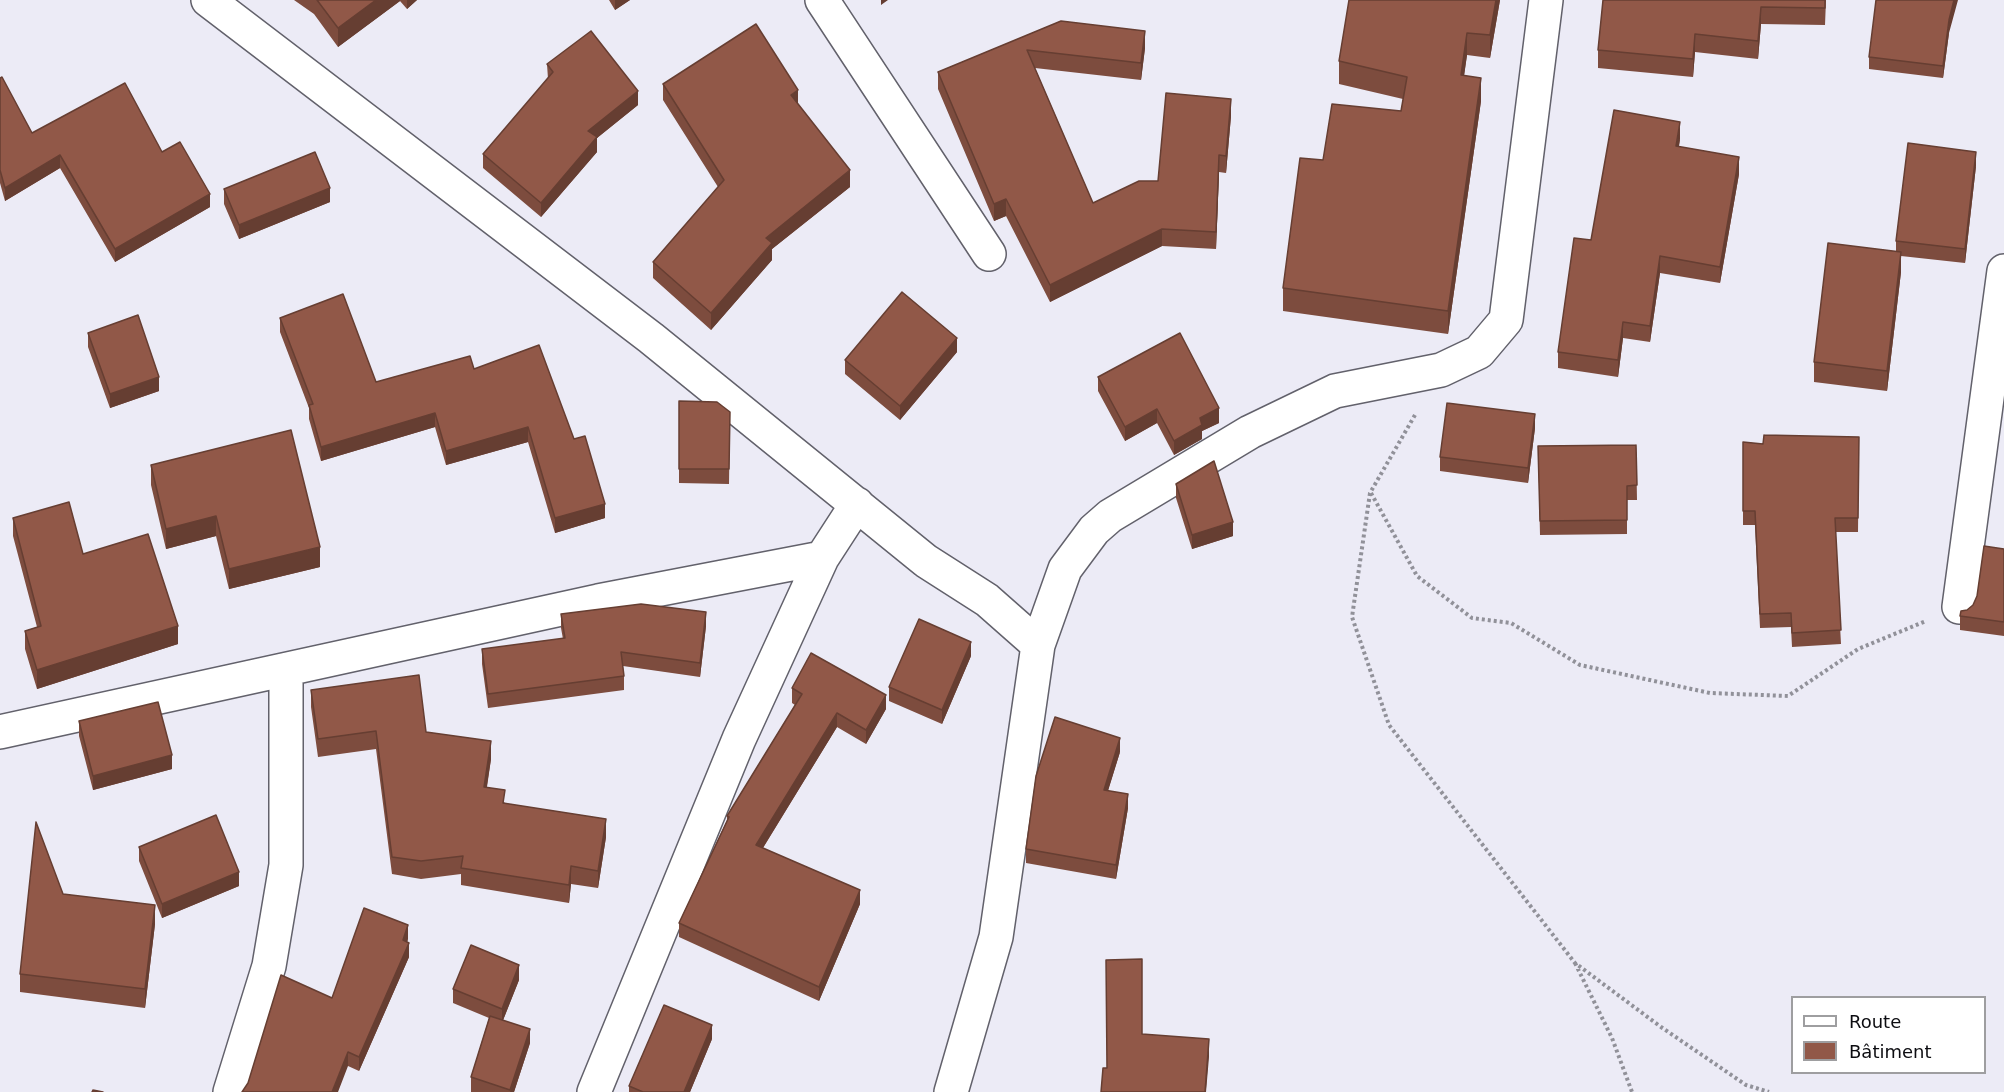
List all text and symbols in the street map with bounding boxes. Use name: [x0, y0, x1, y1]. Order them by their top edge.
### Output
legend: [1791, 996, 1986, 1074]
text: Route: [1849, 1011, 1901, 1032]
text: Bâtiment: [1849, 1041, 1932, 1062]

